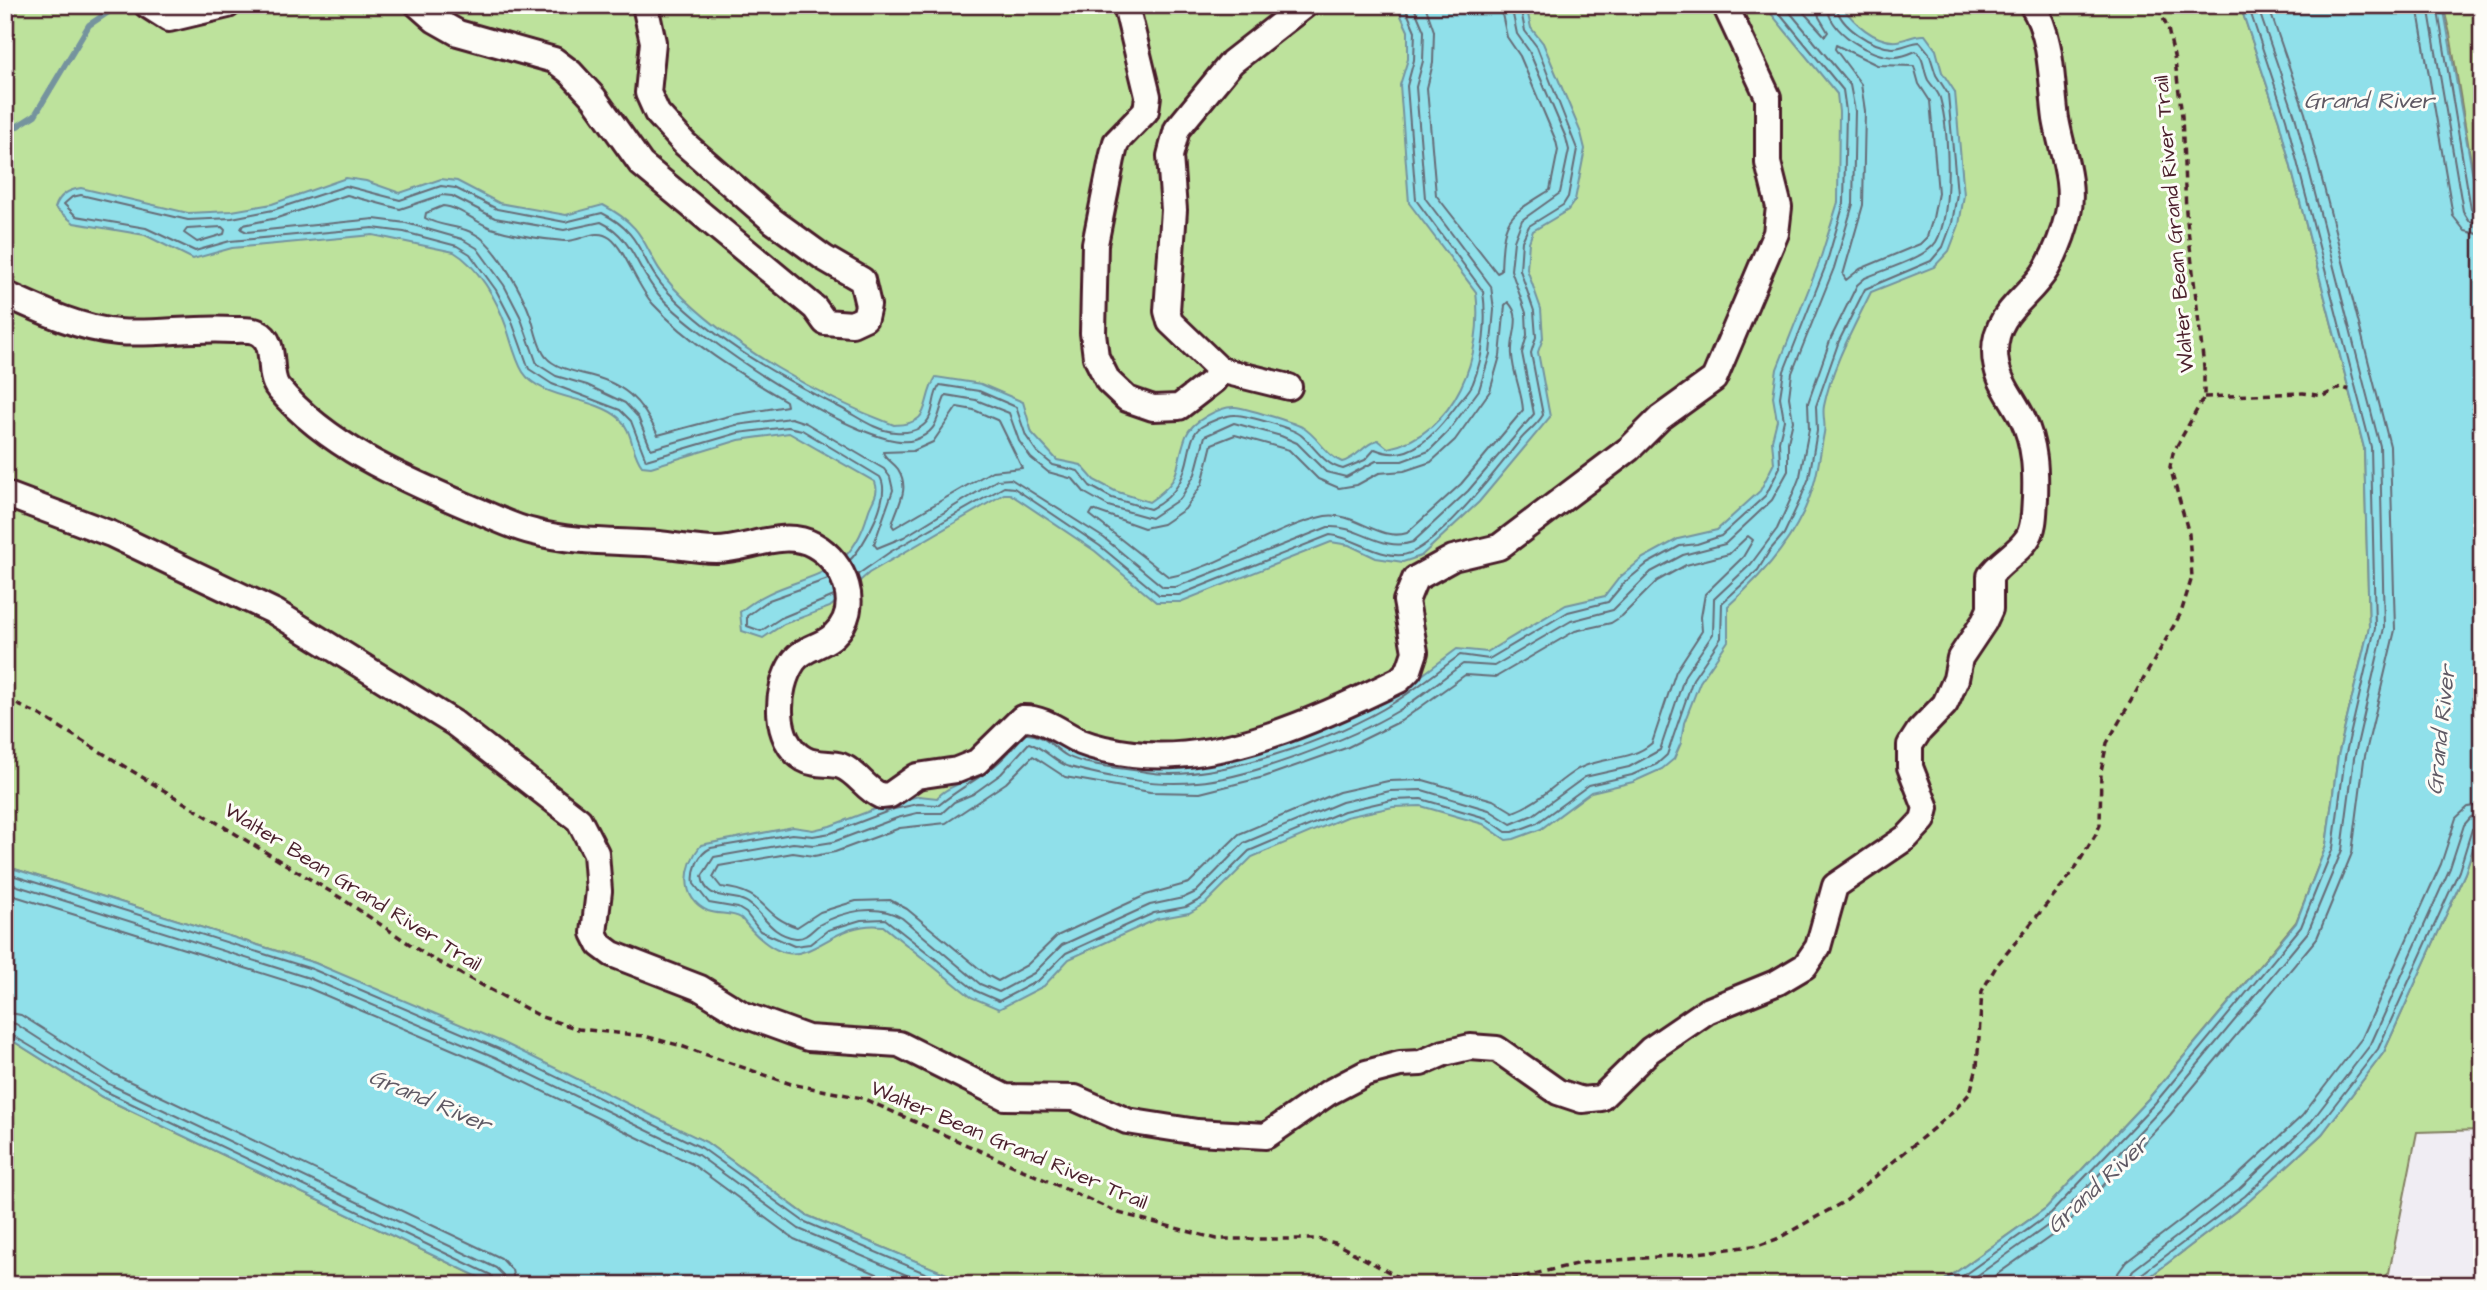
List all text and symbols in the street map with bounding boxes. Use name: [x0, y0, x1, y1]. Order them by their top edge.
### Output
street label: Walter Bean Grand River Trail: [2147, 74, 2201, 374]
water label: Grand River: [2304, 85, 2436, 117]
water label: Grand River: [2418, 662, 2464, 796]
street label: Walter Bean Grand River Trail: [219, 796, 487, 978]
water label: Grand River: [364, 1061, 498, 1142]
street label: Walter Bean Grand River Trail: [866, 1073, 1152, 1217]
water label: Grand River: [2040, 1127, 2158, 1241]

